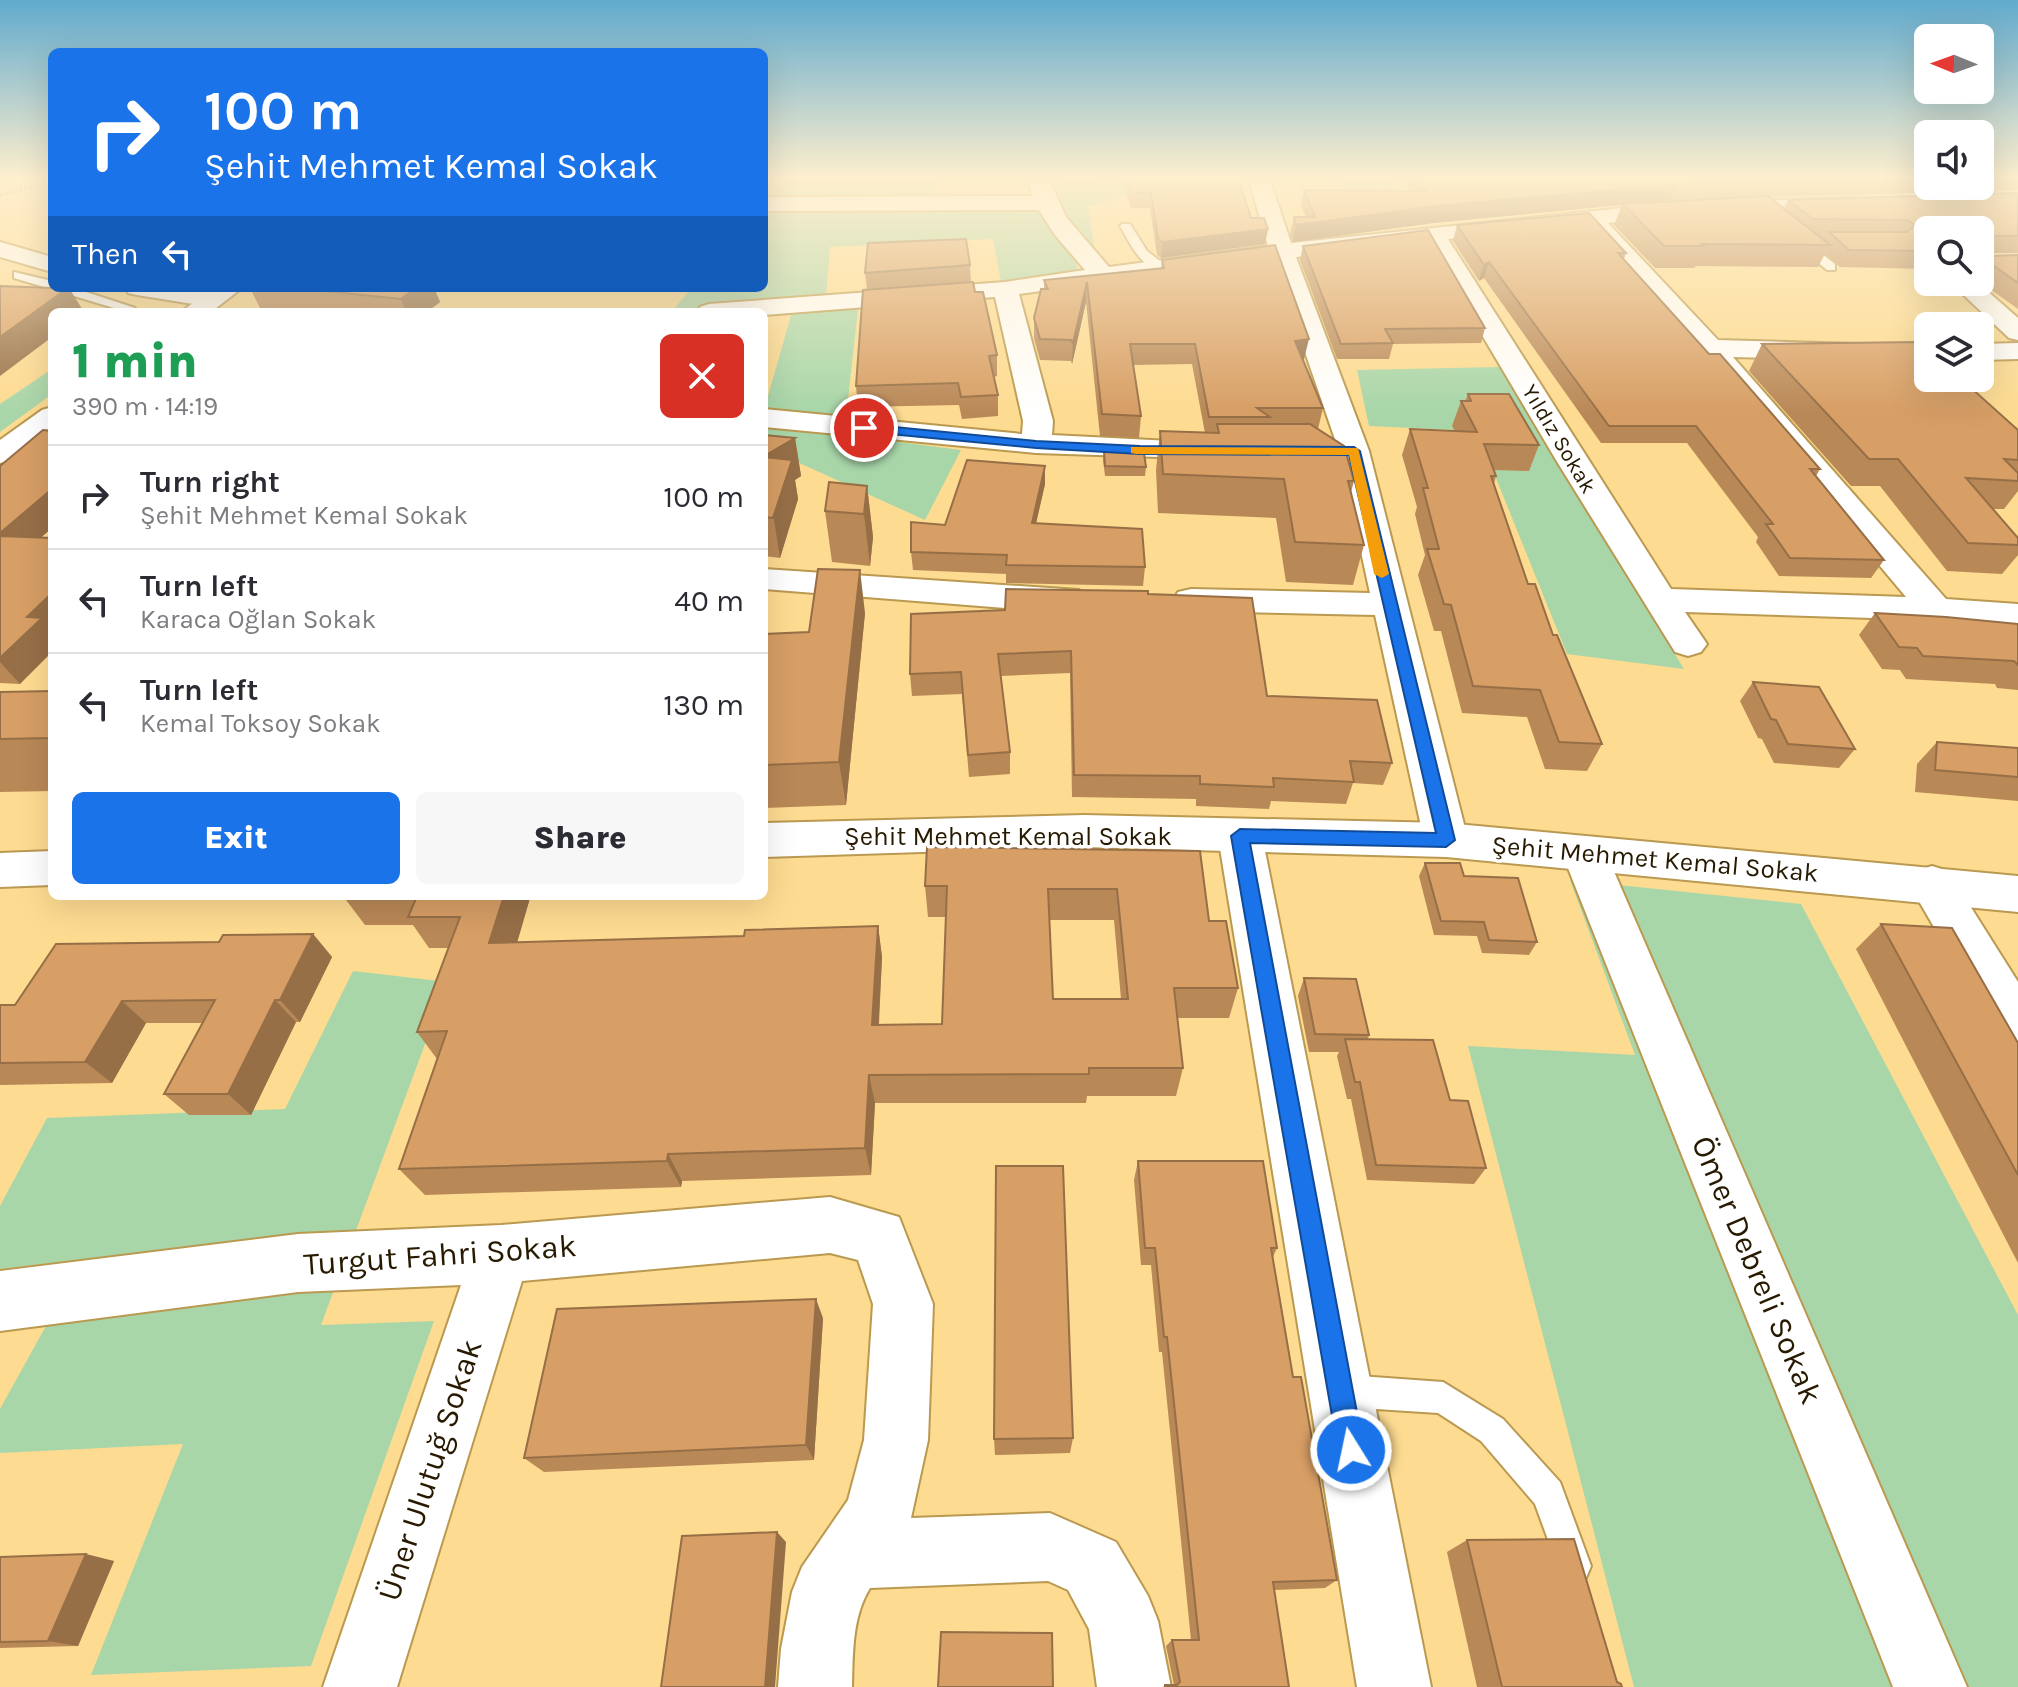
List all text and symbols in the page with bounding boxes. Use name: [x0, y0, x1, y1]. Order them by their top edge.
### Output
north arrow: [1914, 24, 1994, 104]
map controls: [1914, 24, 1994, 392]
text: 100 m: [204, 78, 362, 143]
icon: right: [72, 80, 176, 184]
button: sound: [1914, 120, 1994, 200]
text: Şehit Mehmet Kemal Sokak: [204, 145, 658, 187]
button: search: [1914, 216, 1994, 296]
icon: left: [155, 232, 199, 276]
text: Then: [72, 236, 139, 272]
button: layers: [1914, 312, 1994, 392]
text: 1 min: [72, 333, 198, 389]
button: close: [660, 334, 744, 418]
street label: Yıldız Sokak: [1516, 380, 1602, 498]
text: 390 m · 14:19: [72, 391, 218, 422]
pin: [830, 394, 898, 462]
icon: arrive: [842, 406, 886, 450]
text: Turn right: [140, 464, 280, 500]
icon: right: [72, 475, 116, 519]
text: 100 m: [663, 479, 744, 515]
text: Şehit Mehmet Kemal Sokak: [140, 500, 468, 531]
text: Turn left: [140, 568, 258, 604]
icon: left: [72, 579, 116, 623]
text: 40 m: [674, 583, 744, 619]
text: Karaca Oğlan Sokak: [140, 604, 376, 635]
text: Turn left: [140, 672, 258, 708]
icon: left: [72, 683, 116, 727]
text: 130 m: [663, 687, 744, 723]
text: Kemal Toksoy Sokak: [140, 708, 381, 739]
button: Exit: [72, 792, 400, 884]
button: Share: [416, 792, 744, 884]
street label: Şehit Mehmet Kemal Sokak: [844, 821, 1172, 852]
street label: Şehit Mehmet Kemal Sokak: [1490, 829, 1820, 889]
street label: Ömer Debreli Sokak: [1684, 1131, 1830, 1409]
street label: Turgut Fahri Sokak: [302, 1227, 578, 1283]
street label: Üner Ulutuğ Sokak: [370, 1335, 490, 1605]
position arrow: [1309, 1408, 1393, 1492]

